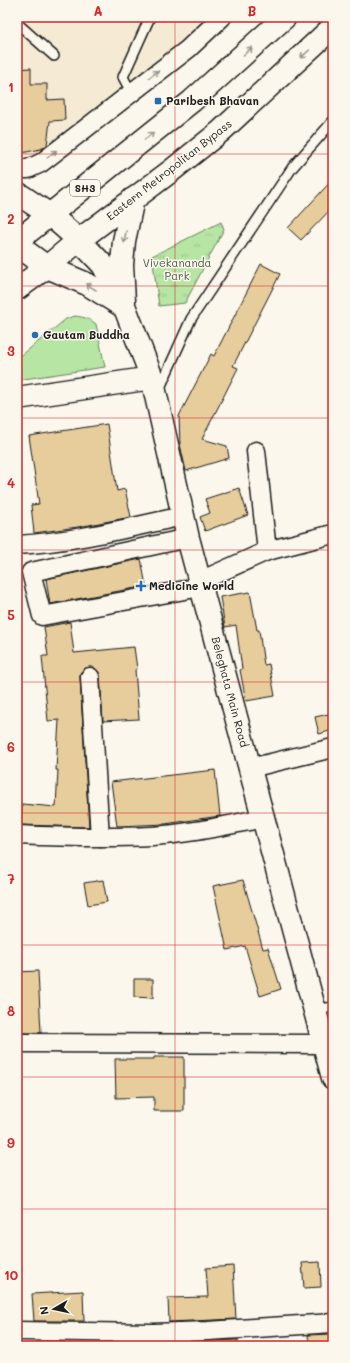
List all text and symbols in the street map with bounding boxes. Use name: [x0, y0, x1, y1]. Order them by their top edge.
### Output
text: A: [93, 2, 103, 19]
text: B: [248, 2, 257, 19]
one-way arrow: [243, 46, 253, 56]
one-way arrow: [300, 50, 310, 59]
one-way arrow: [149, 70, 160, 79]
text: 1: [8, 78, 14, 95]
place label: Paribesh Bhavan: [166, 93, 259, 108]
marker: Paribesh Bhavan: [153, 96, 163, 106]
street label: Eastern Metropolitan Bypass: [103, 116, 235, 223]
one-way arrow: [144, 131, 155, 140]
one-way arrow: [46, 150, 57, 159]
road number: SH3: [70, 180, 100, 196]
text: 2: [7, 210, 15, 227]
one-way arrow: [121, 230, 129, 243]
park label: Vivekananda Park: [143, 255, 211, 283]
one-way arrow: [86, 283, 97, 291]
place label: Gautam Buddha: [43, 327, 130, 342]
marker: Gautam Buddha: [30, 330, 40, 340]
text: 3: [7, 342, 15, 359]
text: 4: [7, 474, 15, 491]
place label: Medicine World: [149, 578, 234, 593]
marker: Medicine World: [136, 581, 146, 591]
text: 5: [7, 606, 15, 623]
street label: Beleghata Main Road: [209, 635, 252, 749]
text: 6: [7, 738, 15, 755]
text: 7: [7, 870, 15, 887]
text: 8: [7, 1002, 15, 1019]
text: 9: [7, 1134, 15, 1151]
text: 10: [4, 1266, 18, 1283]
north arrow: [34, 1289, 74, 1329]
text: N: [36, 1305, 52, 1316]

